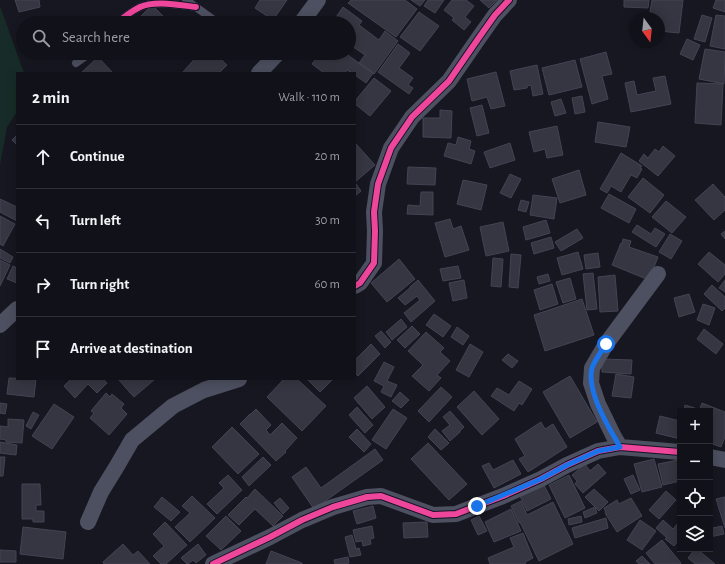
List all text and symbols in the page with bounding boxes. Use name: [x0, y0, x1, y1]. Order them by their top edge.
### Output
north arrow: [629, 12, 665, 48]
search box: [16, 16, 356, 60]
icon: search: [30, 27, 52, 49]
text: Search here: [62, 30, 130, 45]
text: 2 min: [32, 89, 70, 106]
text: Walk · 110 m: [278, 91, 340, 104]
icon: ahead: [32, 146, 54, 168]
text: Continue: [70, 149, 125, 164]
text: 20 m: [315, 150, 340, 163]
icon: left: [32, 210, 54, 232]
text: Turn left: [70, 213, 121, 228]
text: 30 m: [315, 214, 340, 227]
icon: right: [32, 274, 54, 296]
text: Turn right: [70, 277, 129, 292]
text: 60 m: [314, 278, 340, 291]
route start: [597, 335, 615, 353]
icon: arrive: [32, 338, 54, 360]
text: Arrive at destination: [70, 341, 193, 356]
map controls: [677, 408, 713, 552]
button: +: [677, 408, 713, 444]
button: −: [677, 444, 713, 480]
button: locate: [677, 480, 713, 516]
route end: [468, 497, 486, 515]
button: layers: [677, 516, 713, 552]

